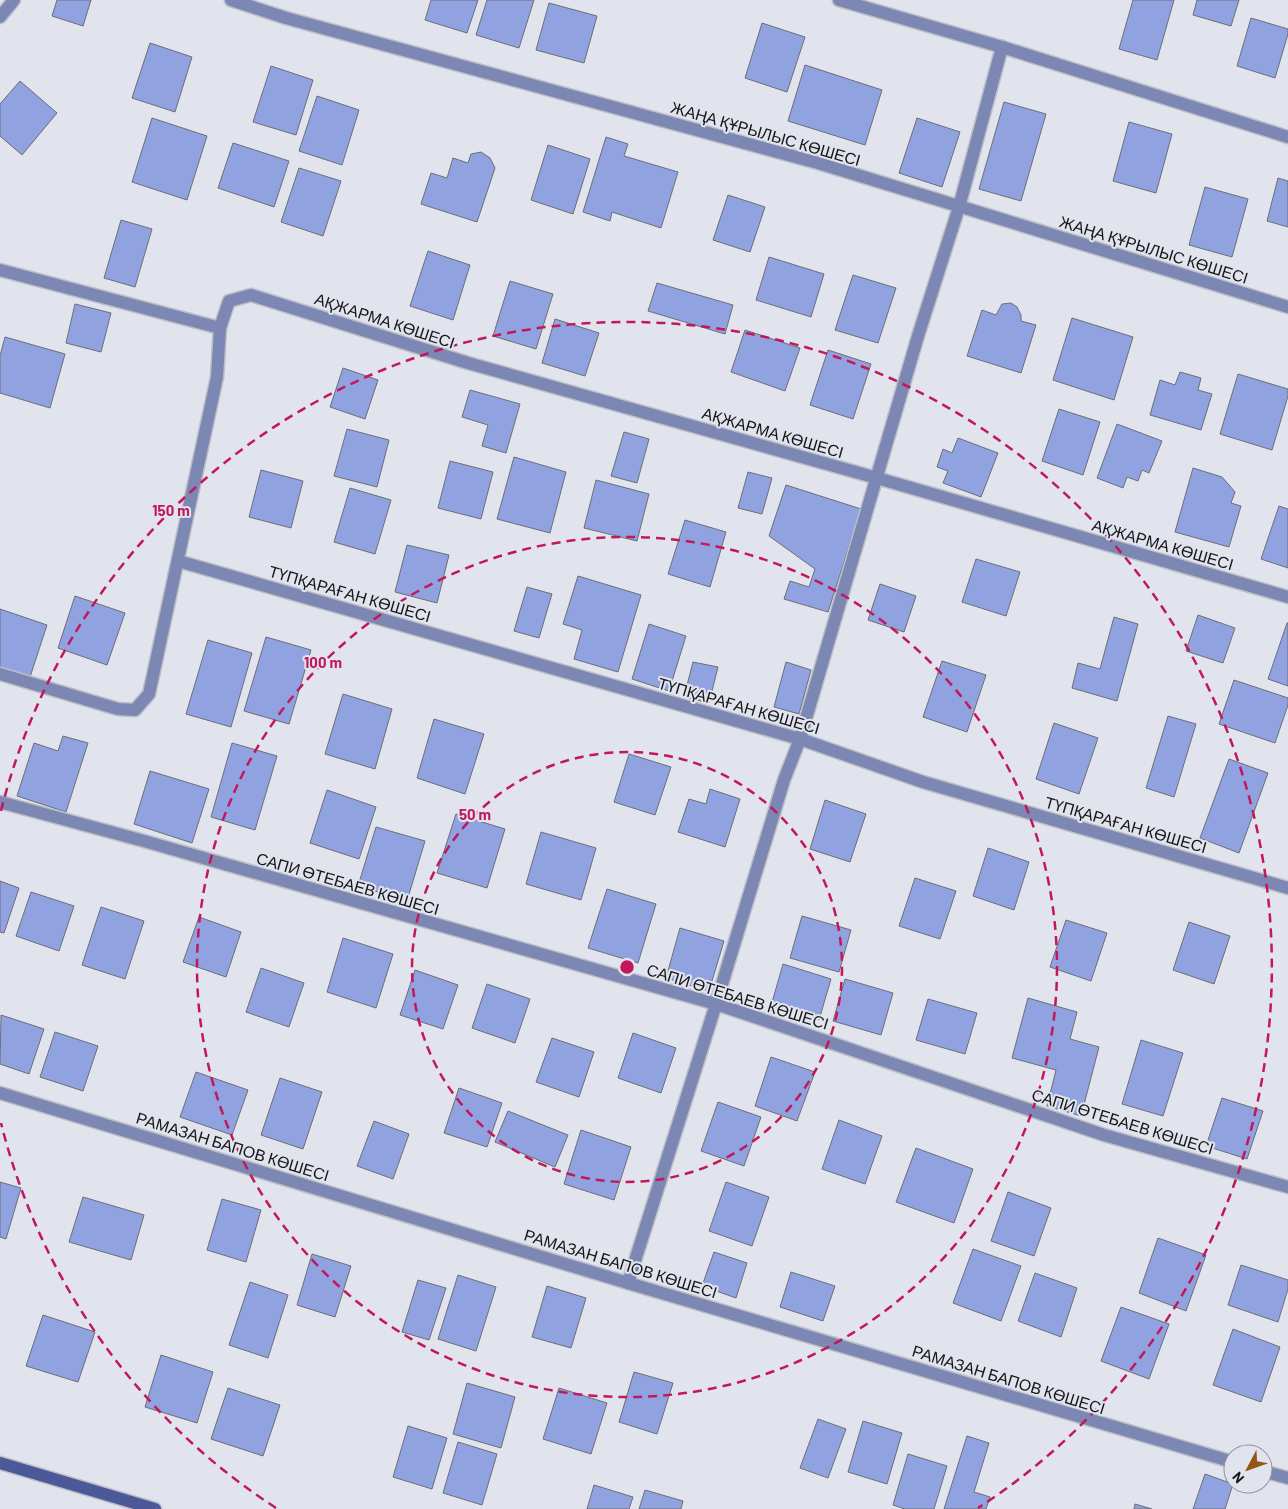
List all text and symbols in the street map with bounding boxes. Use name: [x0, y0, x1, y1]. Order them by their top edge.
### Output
street label: ЖАҢА ҚҰРЫЛЫС КӨШЕСІ: [669, 97, 863, 169]
street label: ЖАҢА ҚҰРЫЛЫС КӨШЕСІ: [1057, 211, 1251, 287]
street label: АҚЖАРМА КӨШЕСІ: [313, 288, 457, 352]
street label: АҚЖАРМА КӨШЕСІ: [700, 403, 846, 461]
text: 150 m: [152, 501, 190, 519]
street label: АҚЖАРМА КӨШЕСІ: [1090, 515, 1236, 573]
street label: ТҮПҚАРАҒАН КӨШЕСІ: [267, 561, 433, 625]
text: 100 m: [304, 653, 342, 671]
street label: ТҮПҚАРАҒАН КӨШЕСІ: [656, 673, 822, 737]
street label: ТҮПҚАРАҒАН КӨШЕСІ: [1043, 792, 1209, 856]
text: 50 m: [459, 805, 491, 823]
street label: САПИ ӨТЕБАЕВ КӨШЕСІ: [254, 848, 442, 918]
centre of rings: [618, 958, 636, 976]
street label: САПИ ӨТЕБАЕВ КӨШЕСІ: [645, 959, 831, 1033]
street label: САПИ ӨТЕБАЕВ КӨШЕСІ: [1030, 1084, 1216, 1158]
street label: РАМАЗАН БАПОВ КӨШЕСІ: [134, 1108, 332, 1184]
street label: РАМАЗАН БАПОВ КӨШЕСІ: [522, 1225, 720, 1301]
street label: РАМАЗАН БАПОВ КӨШЕСІ: [910, 1341, 1108, 1417]
north arrow: [1223, 1444, 1273, 1494]
text: N: [1228, 1469, 1247, 1487]

